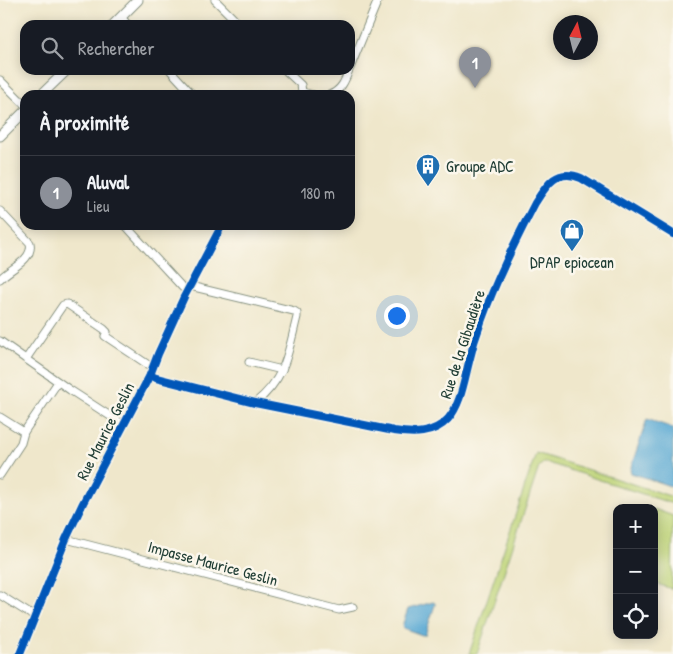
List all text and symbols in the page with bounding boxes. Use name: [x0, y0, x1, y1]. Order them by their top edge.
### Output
north arrow: [553, 15, 598, 60]
search box: [20, 20, 355, 75]
icon: search: [38, 34, 66, 62]
text: Rechercher: [78, 35, 155, 61]
pin: 1: [459, 47, 491, 88]
text: À proximité: [40, 108, 129, 137]
building icon: Groupe ADC: [415, 153, 441, 187]
place label: Groupe ADC: [446, 155, 514, 177]
text: Aluval: [87, 169, 129, 195]
text: 1: [53, 182, 59, 204]
text: 180 m: [301, 182, 335, 204]
text: Lieu: [87, 195, 109, 217]
shop icon: DPAP epiocean: [559, 218, 585, 252]
place label: DPAP epiocean: [530, 251, 614, 273]
street label: Rue de la Gibaudière: [434, 286, 490, 401]
your location: [384, 303, 410, 329]
street label: Rue Maurice Geslin: [71, 378, 139, 484]
map controls: [613, 504, 658, 639]
button: +: [613, 504, 658, 549]
street label: Impasse Maurice Geslin: [146, 535, 280, 591]
button: −: [613, 549, 658, 594]
button: locate: [613, 594, 658, 639]

